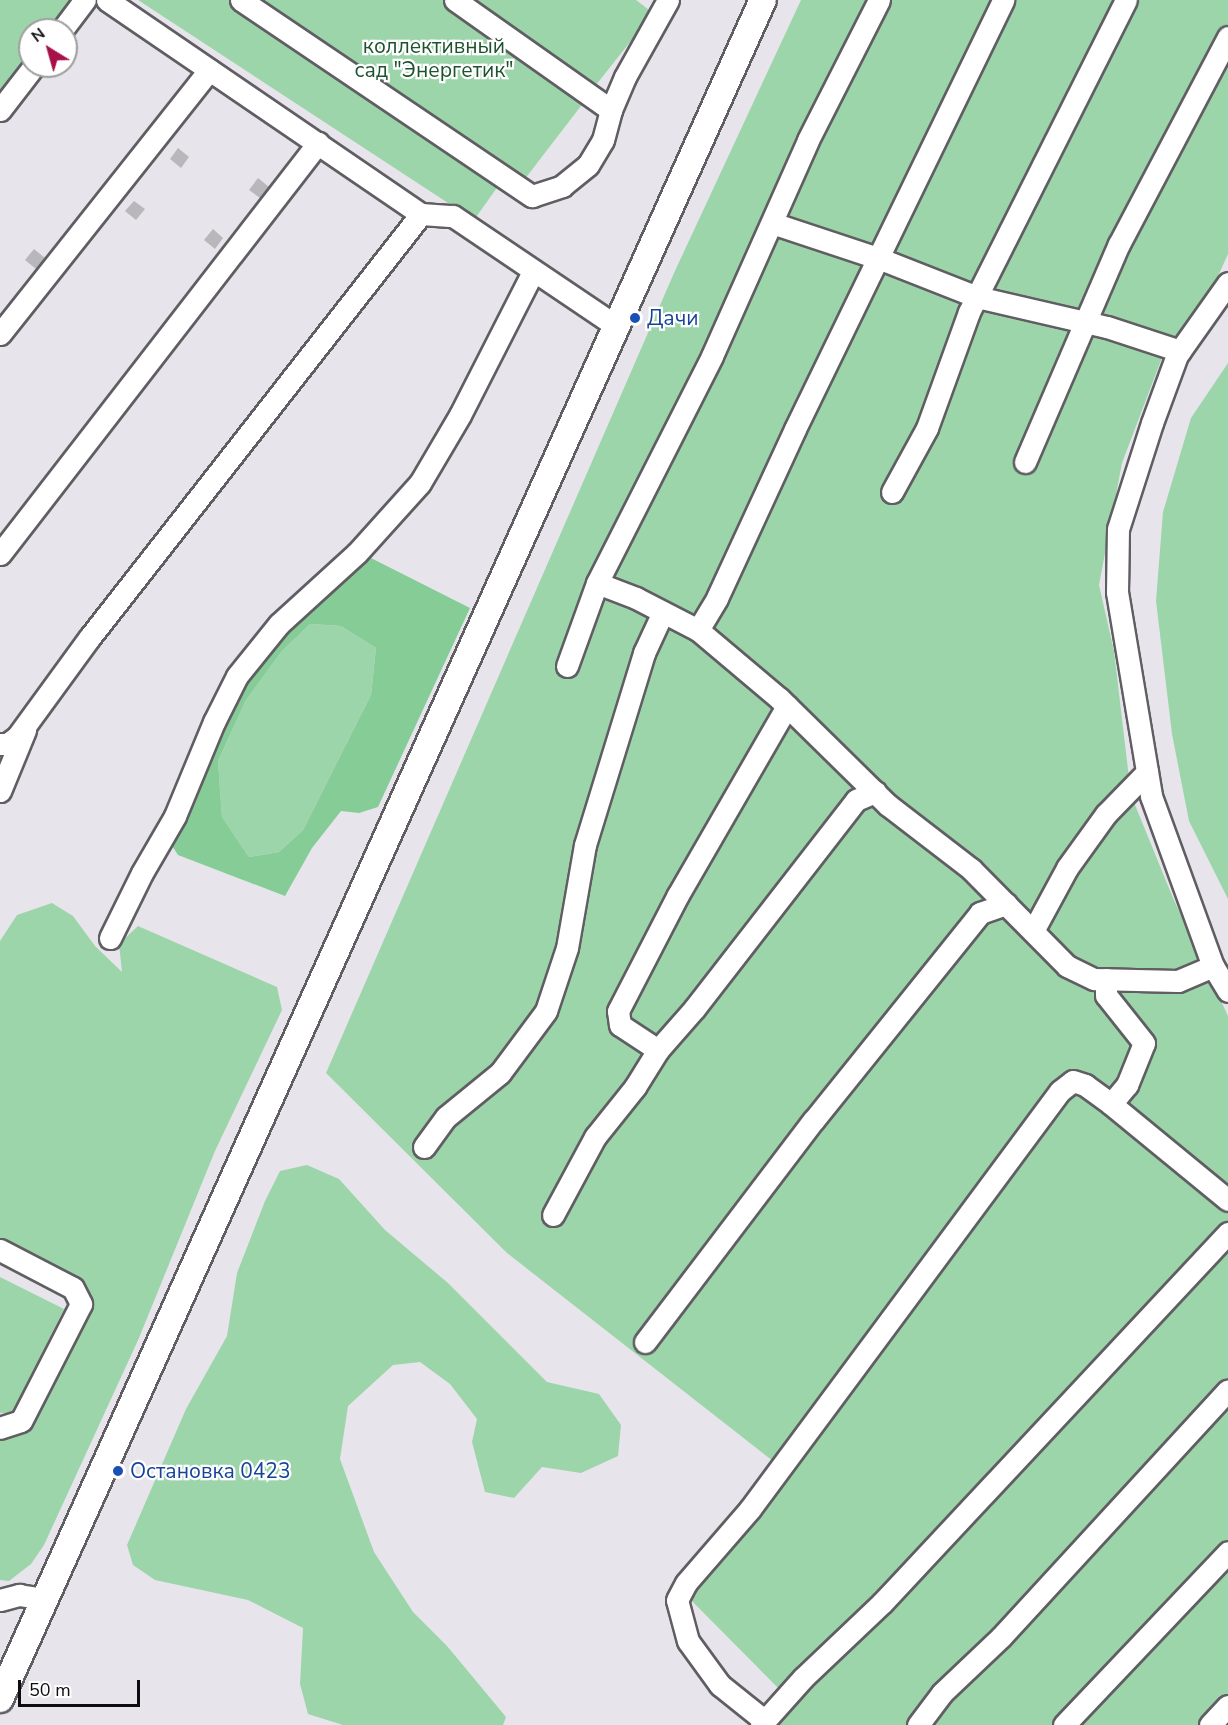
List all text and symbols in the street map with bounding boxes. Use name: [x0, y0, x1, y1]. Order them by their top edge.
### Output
north arrow: [18, 18, 78, 78]
text: N: [27, 23, 50, 48]
park label: коллективный сад "Энергетик": [355, 33, 513, 83]
place label: Дачи: [647, 305, 699, 331]
marker: Дачи: [628, 311, 642, 325]
place label: Остановка 0423: [130, 1458, 291, 1484]
marker: Остановка 0423: [111, 1464, 125, 1478]
scale bar: [21, 1668, 142, 1706]
text: 50 m: [29, 1678, 71, 1702]

